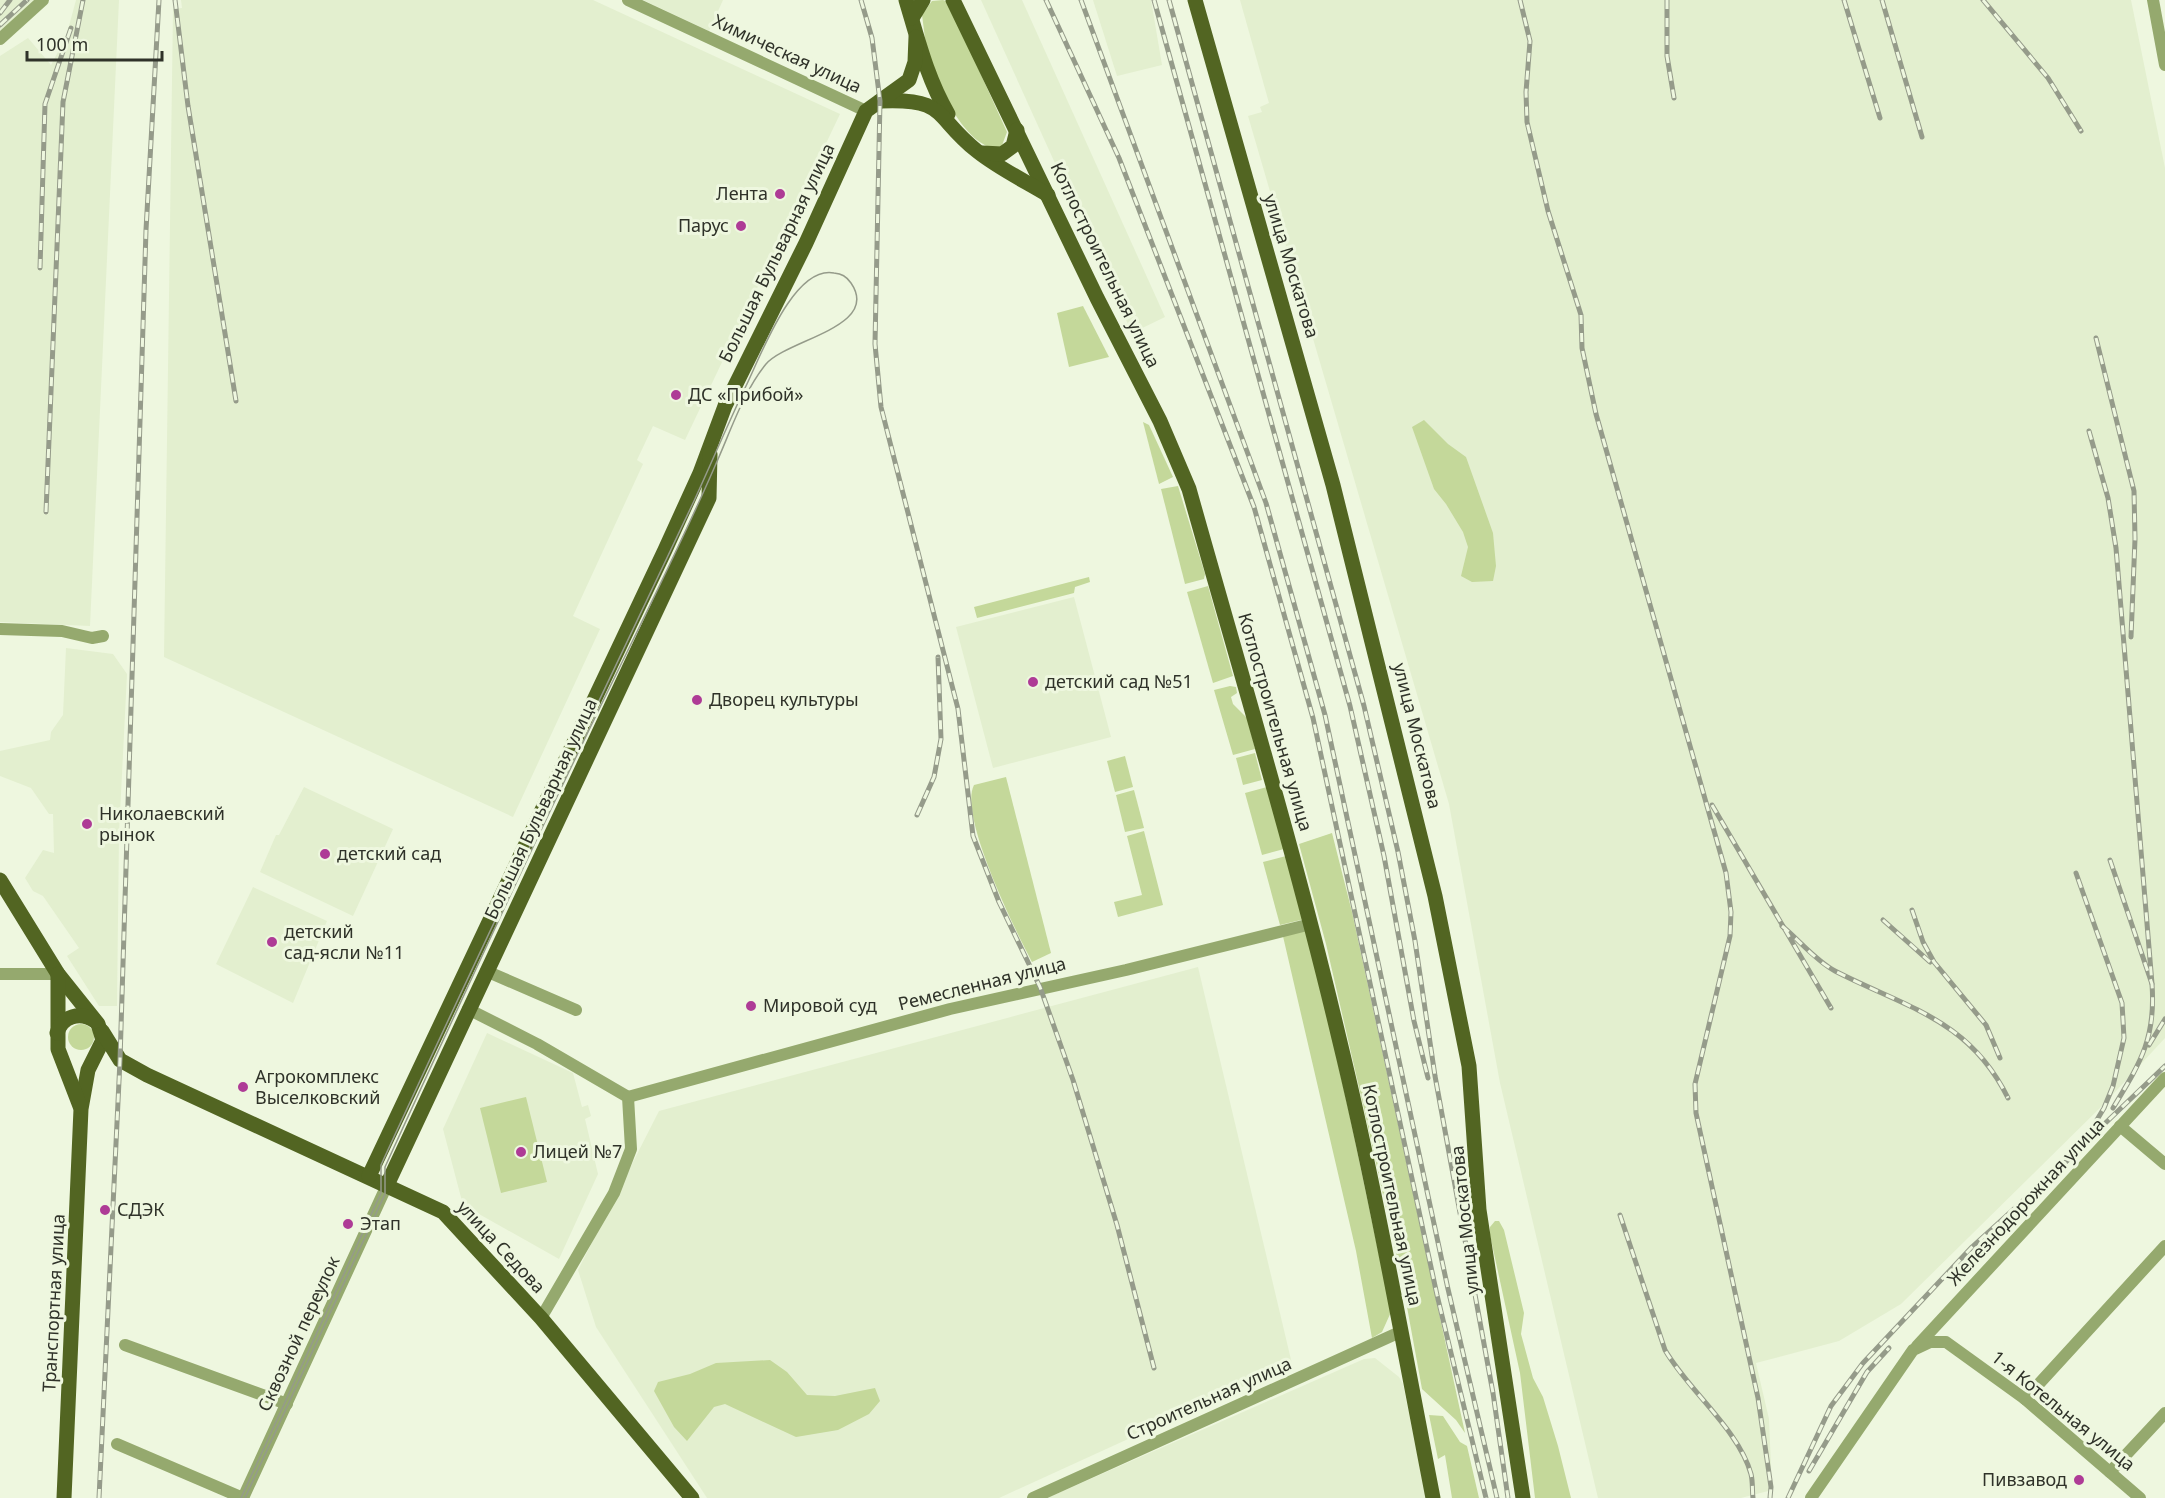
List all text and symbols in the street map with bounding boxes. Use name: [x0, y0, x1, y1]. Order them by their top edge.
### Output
street label: Химическая улица: [709, 8, 866, 98]
scale bar: [27, 24, 162, 62]
text: 100 m: [36, 32, 88, 56]
street label: Большая Бульварная улица: [712, 139, 840, 366]
street label: Котлостроительная улица: [1046, 158, 1166, 371]
place label: Лента: [716, 181, 768, 205]
marker: Лента: [773, 187, 787, 201]
street label: улица Москатова: [1259, 191, 1325, 341]
place label: Парус: [678, 213, 729, 237]
marker: Парус: [734, 219, 748, 233]
place label: ДC «Прибой»: [688, 382, 803, 406]
marker: ДC «Прибой»: [669, 388, 683, 402]
street label: Котлостроительная улица: [1233, 610, 1319, 834]
street label: улица Москатова: [1388, 660, 1448, 811]
place label: детский сад №51: [1045, 669, 1193, 693]
marker: детский сад №51: [1026, 675, 1040, 689]
place label: Дворец культуры: [709, 687, 859, 711]
marker: Дворец культуры: [690, 693, 704, 707]
street label: Большая Бульварная улица: [478, 694, 602, 923]
place label: Николаевский рынок: [99, 801, 225, 846]
marker: Николаевский рынок: [80, 817, 94, 831]
place label: детский сад: [337, 841, 441, 865]
marker: детский сад: [318, 847, 332, 861]
place label: детский сад-ясли №11: [284, 919, 404, 964]
marker: детский сад-ясли №11: [265, 935, 279, 949]
street label: Ремесленная улица: [895, 951, 1068, 1015]
place label: Мировой суд: [763, 993, 877, 1017]
marker: Мировой суд: [744, 999, 758, 1013]
place label: Агрокомплекс Выселковский: [255, 1064, 380, 1109]
marker: Агрокомплекс Выселковский: [236, 1080, 250, 1094]
street label: Котлостроительная улица: [1358, 1082, 1428, 1308]
street label: Железнодорожная улица: [1941, 1113, 2109, 1290]
place label: Лицей №7: [533, 1139, 622, 1163]
street label: улица Москатова: [1444, 1144, 1484, 1296]
marker: Лицей №7: [514, 1145, 528, 1159]
street label: улица Седова: [452, 1195, 551, 1298]
place label: СДЭК: [117, 1197, 165, 1221]
marker: СДЭК: [98, 1203, 112, 1217]
place label: Этап: [360, 1211, 401, 1235]
street label: Транспортная улица: [36, 1213, 70, 1393]
marker: Этап: [341, 1217, 355, 1231]
street label: Сквозной переулок: [252, 1252, 345, 1415]
street label: 1-я Котельная улица: [1987, 1345, 2140, 1476]
street label: Строительная улица: [1122, 1351, 1295, 1445]
place label: Пивзавод: [1982, 1467, 2067, 1491]
marker: Пивзавод: [2072, 1473, 2086, 1487]

